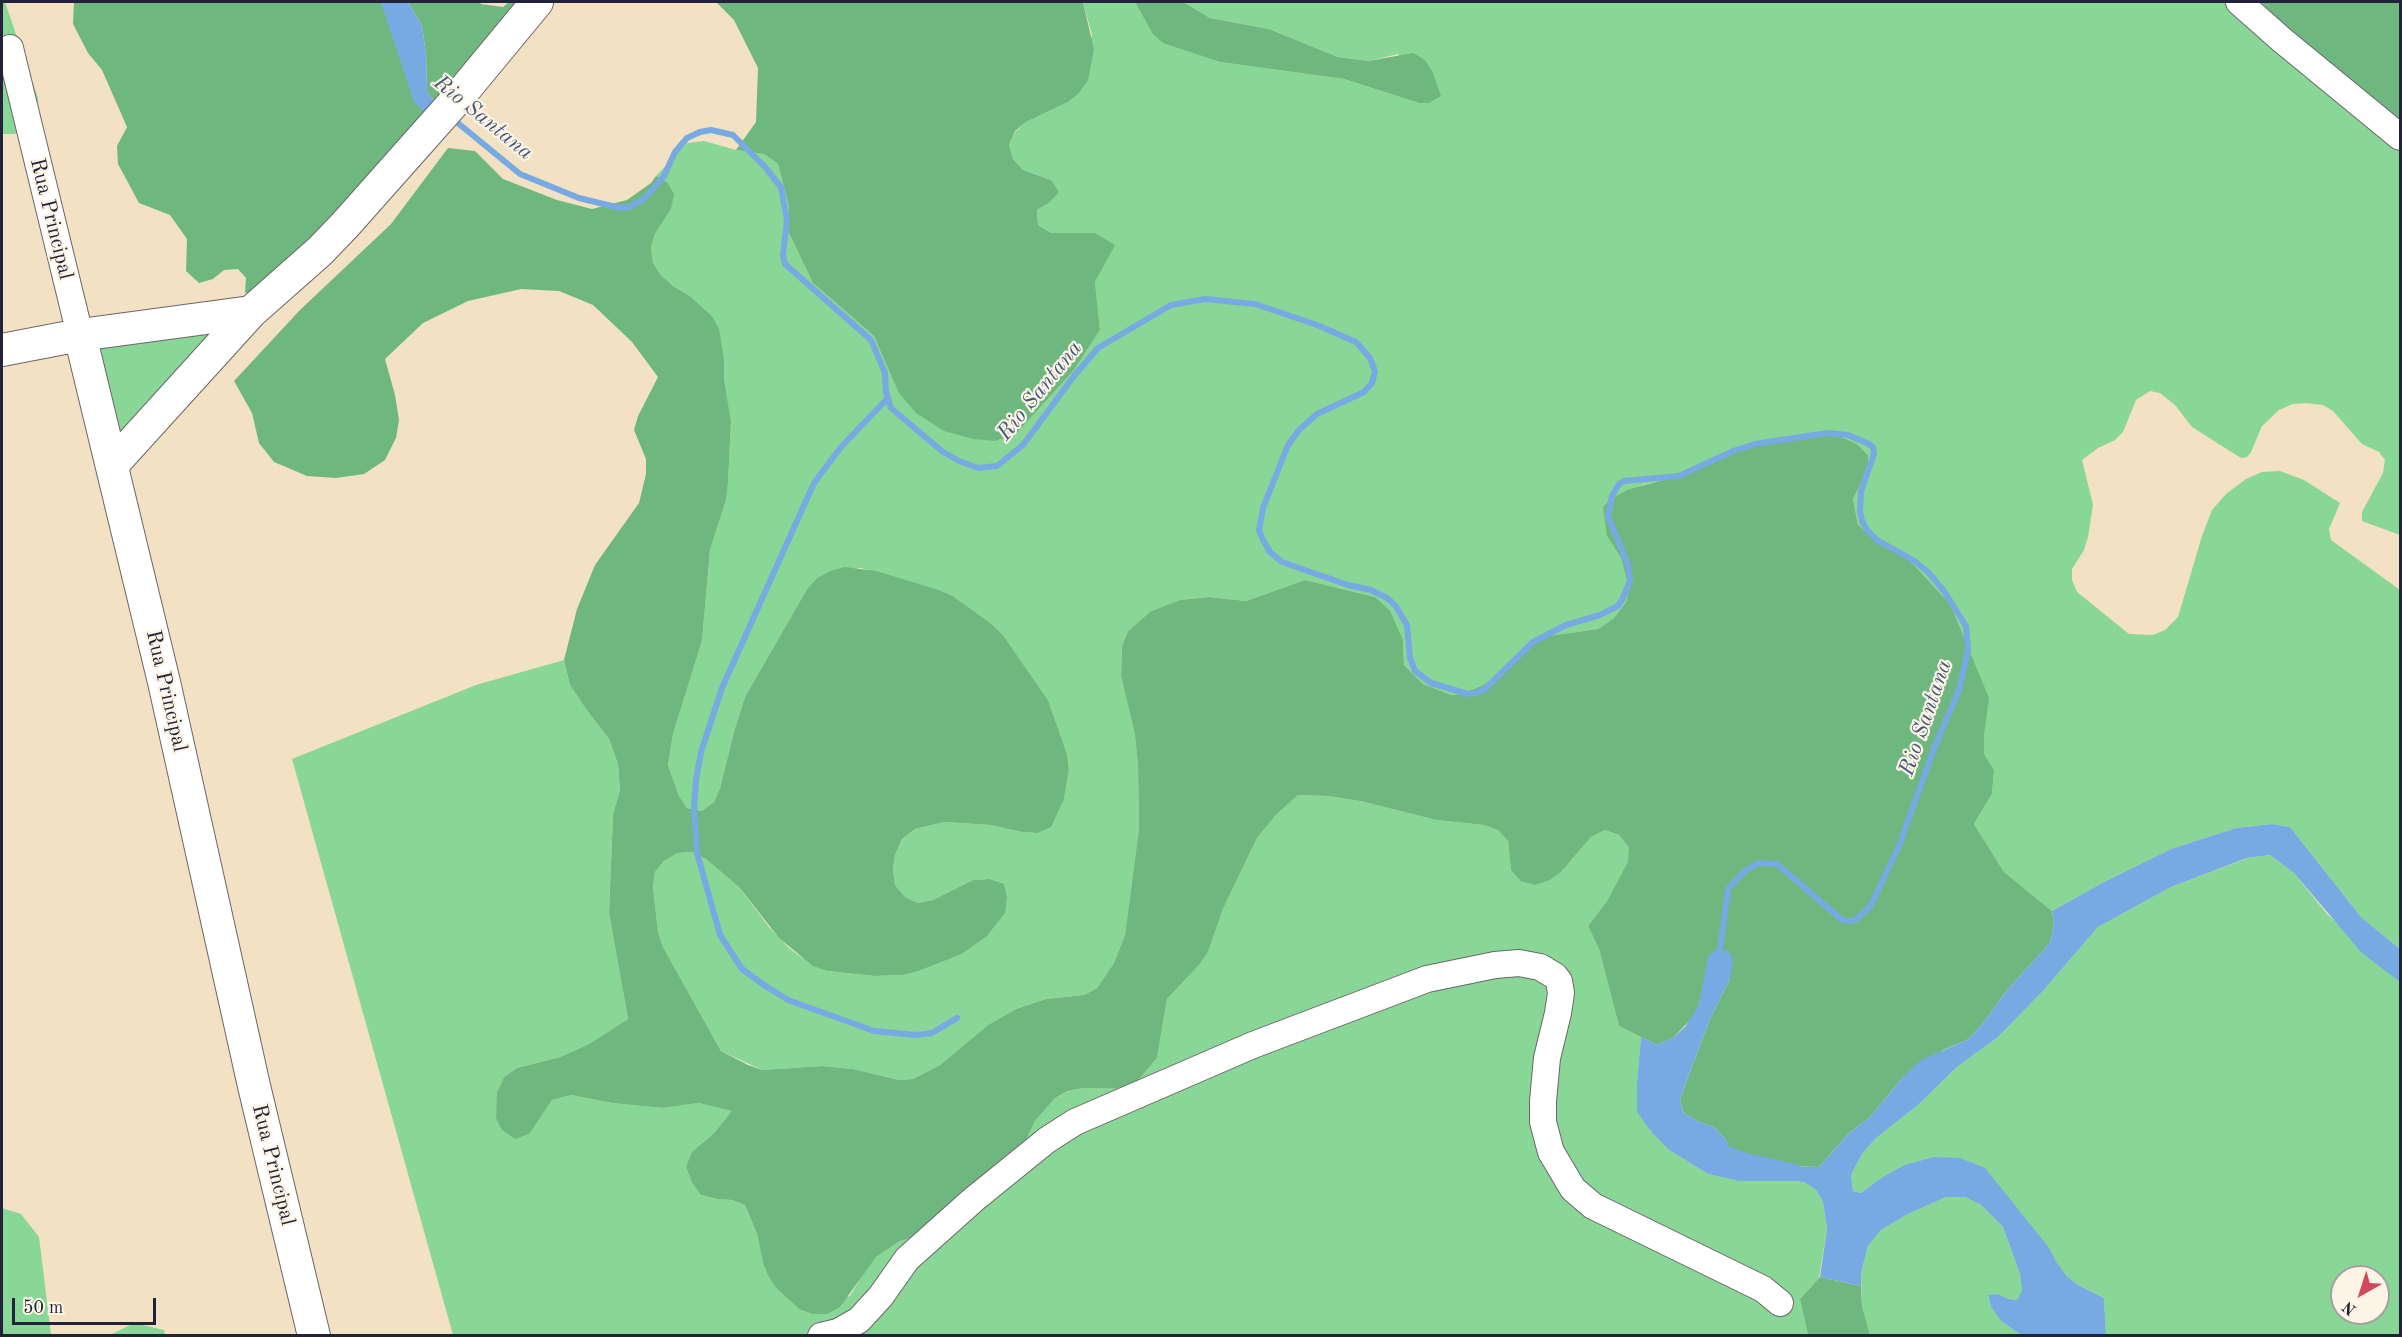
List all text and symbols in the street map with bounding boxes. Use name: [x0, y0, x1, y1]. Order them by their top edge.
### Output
water label: Rio Santana: [428, 70, 538, 166]
street label: Rua Principal: [24, 156, 78, 282]
water label: Rio Santana: [992, 336, 1088, 446]
street label: Rua Principal: [140, 628, 192, 754]
water label: Rio Santana: [1894, 657, 1958, 779]
street label: Rua Principal: [246, 1102, 300, 1228]
north arrow: [2330, 1265, 2390, 1325]
scale bar: [15, 1286, 159, 1324]
text: N: [2340, 1297, 2360, 1318]
text: 50 m: [23, 1299, 63, 1317]

